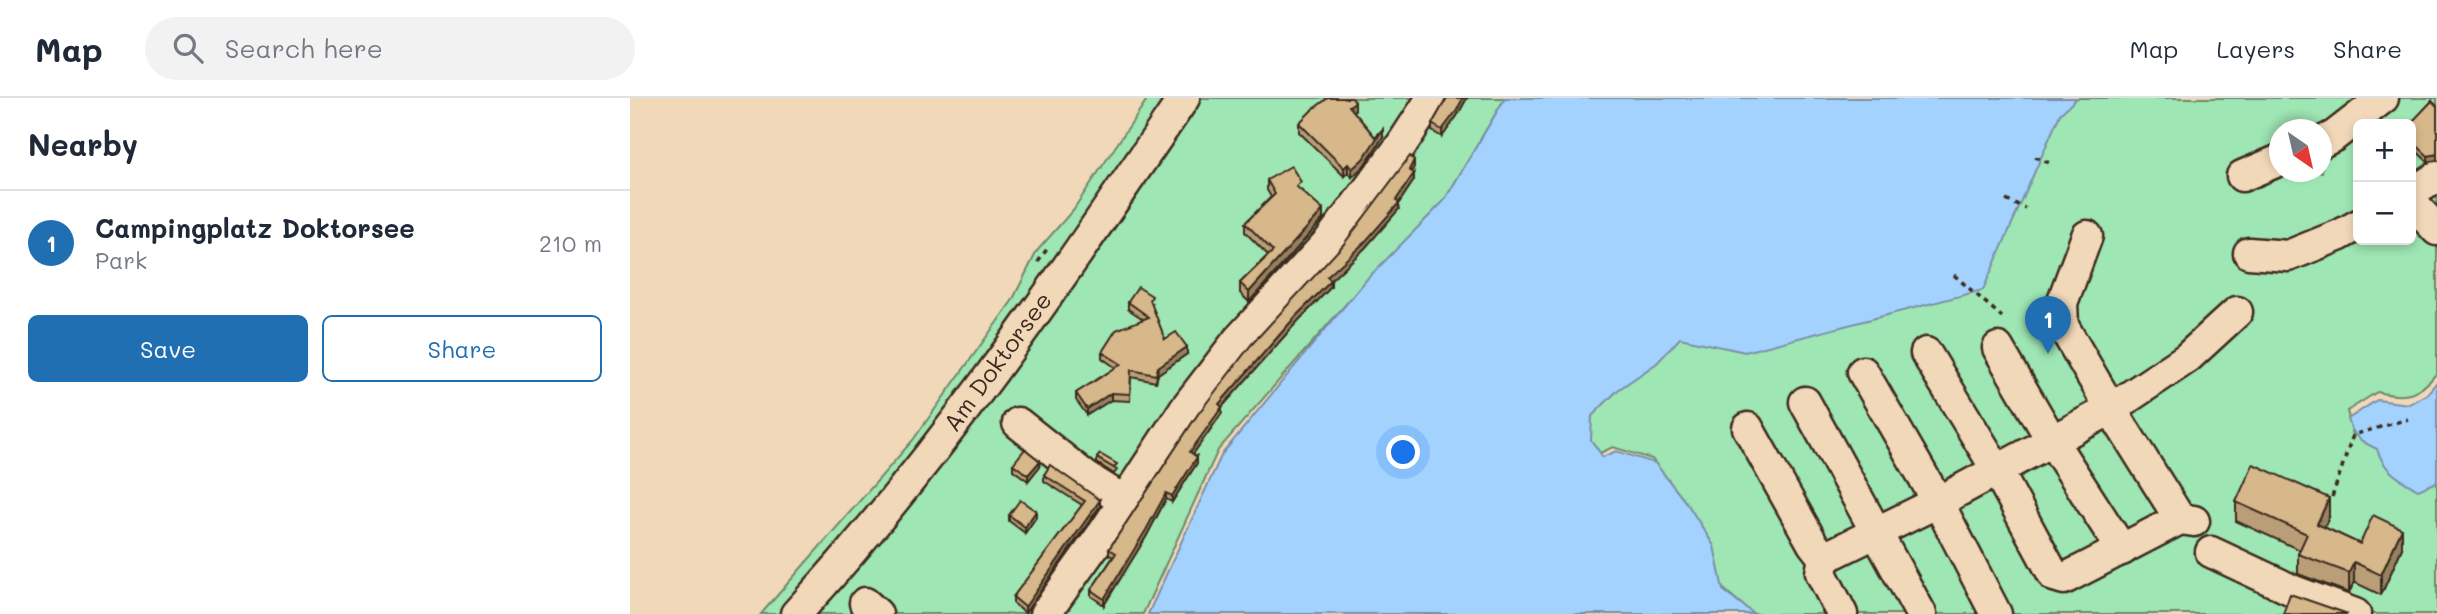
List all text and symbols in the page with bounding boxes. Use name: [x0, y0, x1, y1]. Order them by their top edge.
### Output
search box: [145, 17, 635, 80]
text: Map: [35, 27, 103, 70]
icon: search: [169, 29, 207, 67]
text: Search here: [225, 31, 383, 65]
text: Map: [2130, 33, 2178, 64]
text: Layers: [2216, 33, 2295, 64]
text: Share: [2333, 33, 2402, 64]
north arrow: [2269, 119, 2332, 182]
map controls: [2353, 119, 2416, 245]
button: +: [2353, 119, 2416, 182]
text: Nearby: [28, 124, 138, 164]
button: −: [2353, 182, 2416, 245]
text: Campingplatz Doktorsee: [95, 211, 415, 245]
text: 1: [46, 228, 56, 258]
text: 210 m: [539, 228, 602, 258]
text: Park: [95, 245, 147, 275]
street label: Am Doktorsee: [936, 285, 1058, 437]
pin: 1: [2025, 296, 2071, 354]
button: Save: [28, 315, 308, 382]
button: Share: [322, 315, 602, 382]
your location: [1386, 435, 1420, 469]

